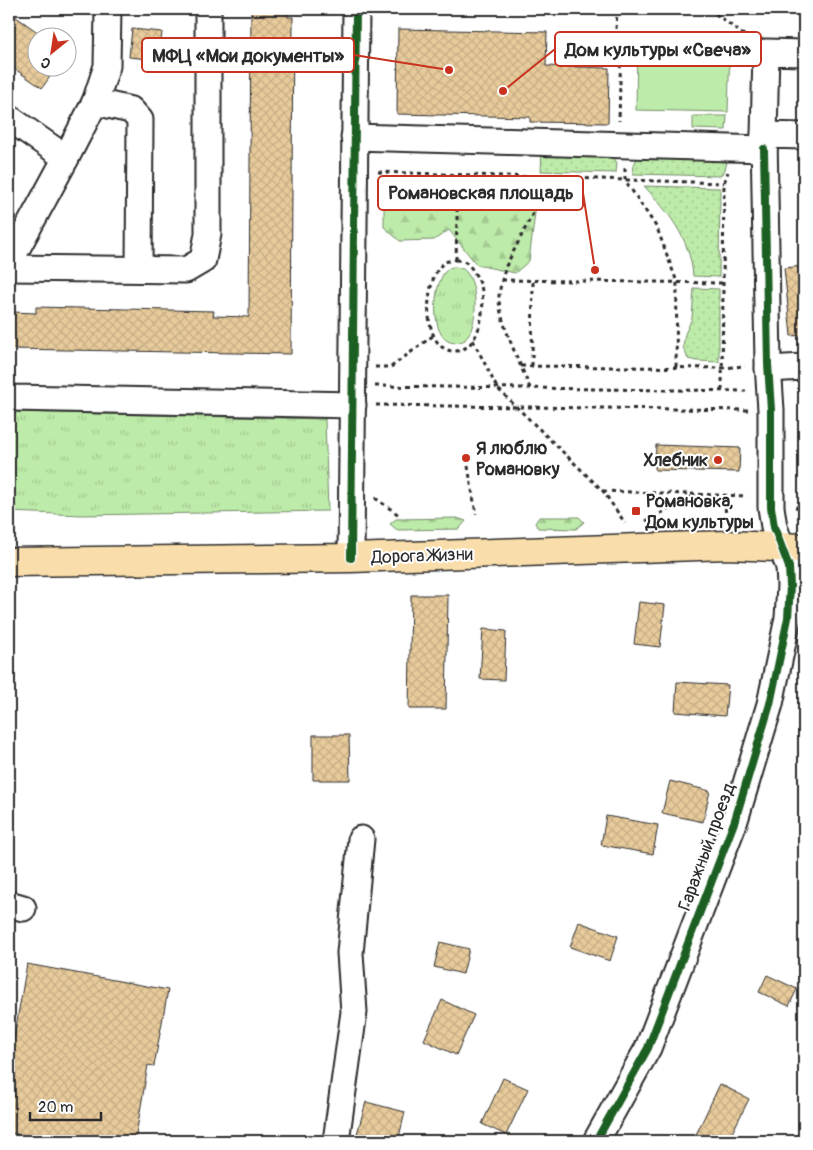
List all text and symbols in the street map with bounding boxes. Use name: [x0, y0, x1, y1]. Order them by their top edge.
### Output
north arrow: [28, 28, 78, 78]
callout: Дом культуры «Свеча»: [555, 32, 761, 66]
callout: МФЦ «Мои документы»: [142, 38, 354, 72]
text: Дом культуры «Свеча»: [564, 38, 751, 62]
text: МФЦ «Мои документы»: [152, 44, 344, 68]
text: С: [37, 53, 54, 72]
callout: Романовская площадь: [378, 176, 583, 210]
text: Романовская площадь: [388, 181, 574, 205]
place label: Я люблю Романовку: [476, 437, 560, 481]
place label: Хлебник: [643, 449, 708, 472]
marker: Я люблю Романовку: [460, 452, 472, 464]
marker: Хлебник: [712, 454, 724, 466]
place label: Романовка, Дом культуры: [645, 490, 754, 534]
marker: Романовка, Дом культуры: [630, 505, 642, 517]
street label: Дорога Жизни: [370, 543, 473, 569]
street label: Гаражный проезд: [673, 780, 741, 914]
scale bar: [30, 1090, 101, 1122]
text: 20 m: [38, 1098, 73, 1117]

